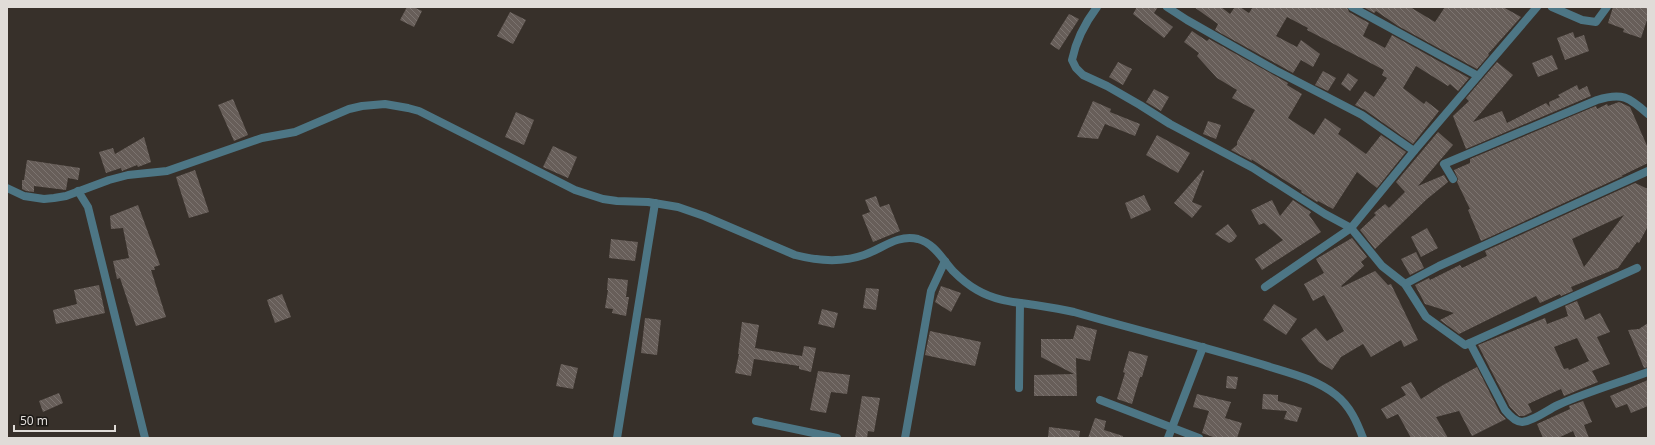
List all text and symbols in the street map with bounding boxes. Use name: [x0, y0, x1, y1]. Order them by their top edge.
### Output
scale bar: [14, 407, 115, 433]
text: 50 m: [20, 412, 48, 429]

